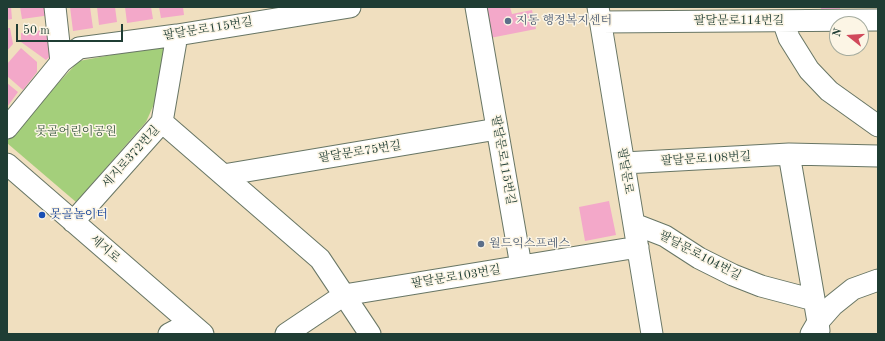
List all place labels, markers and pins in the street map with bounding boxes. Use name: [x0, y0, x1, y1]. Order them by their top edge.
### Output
place label: 지동 행정복지센터: [516, 14, 612, 28]
marker: 지동 행정복지센터: [503, 16, 513, 26]
place label: 못골놀이터: [50, 208, 108, 222]
marker: 못골놀이터: [37, 210, 47, 220]
place label: 월드익스프레스: [489, 237, 570, 251]
marker: 월드익스프레스: [476, 239, 486, 249]

